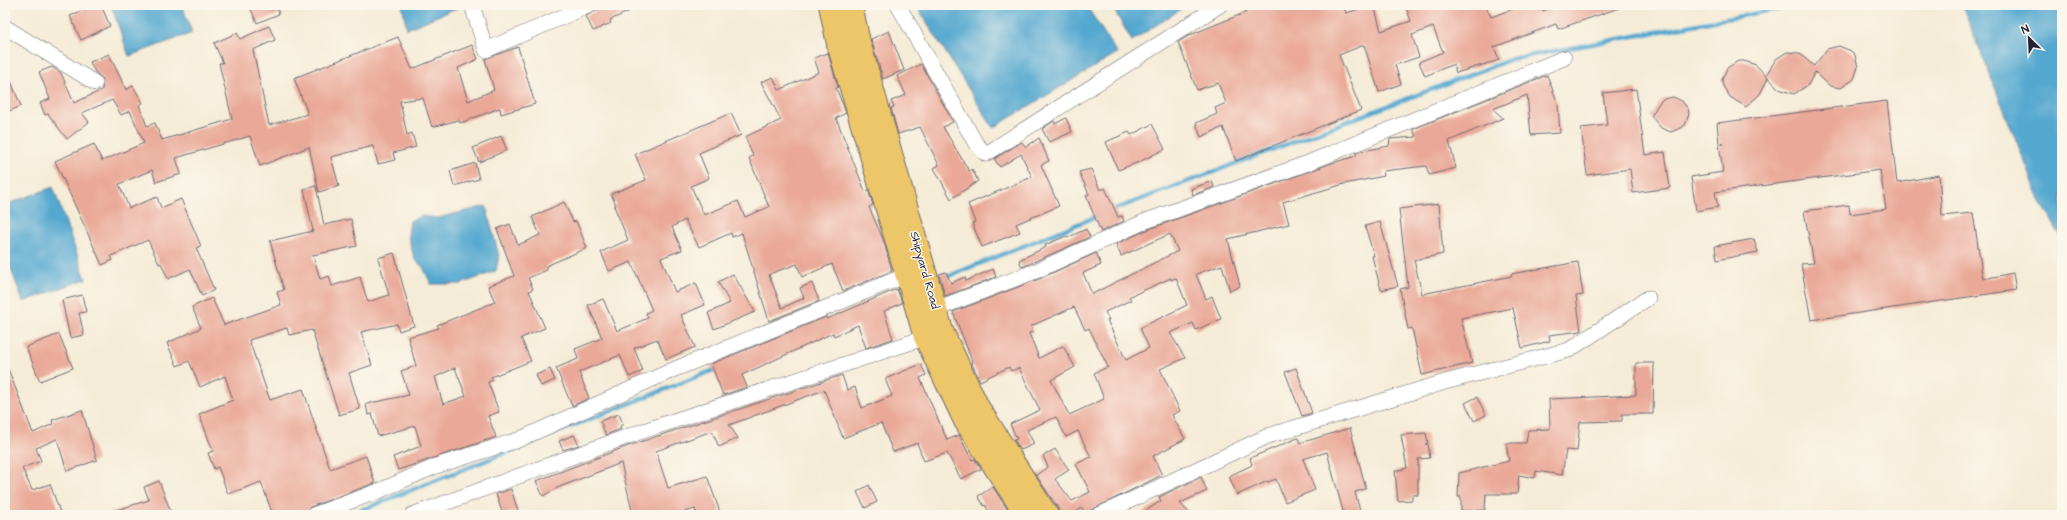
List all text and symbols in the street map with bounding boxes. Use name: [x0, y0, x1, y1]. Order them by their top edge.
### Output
north arrow: [2009, 18, 2049, 58]
text: N: [2019, 21, 2031, 38]
street label: Shipyard Road: [904, 229, 944, 311]

